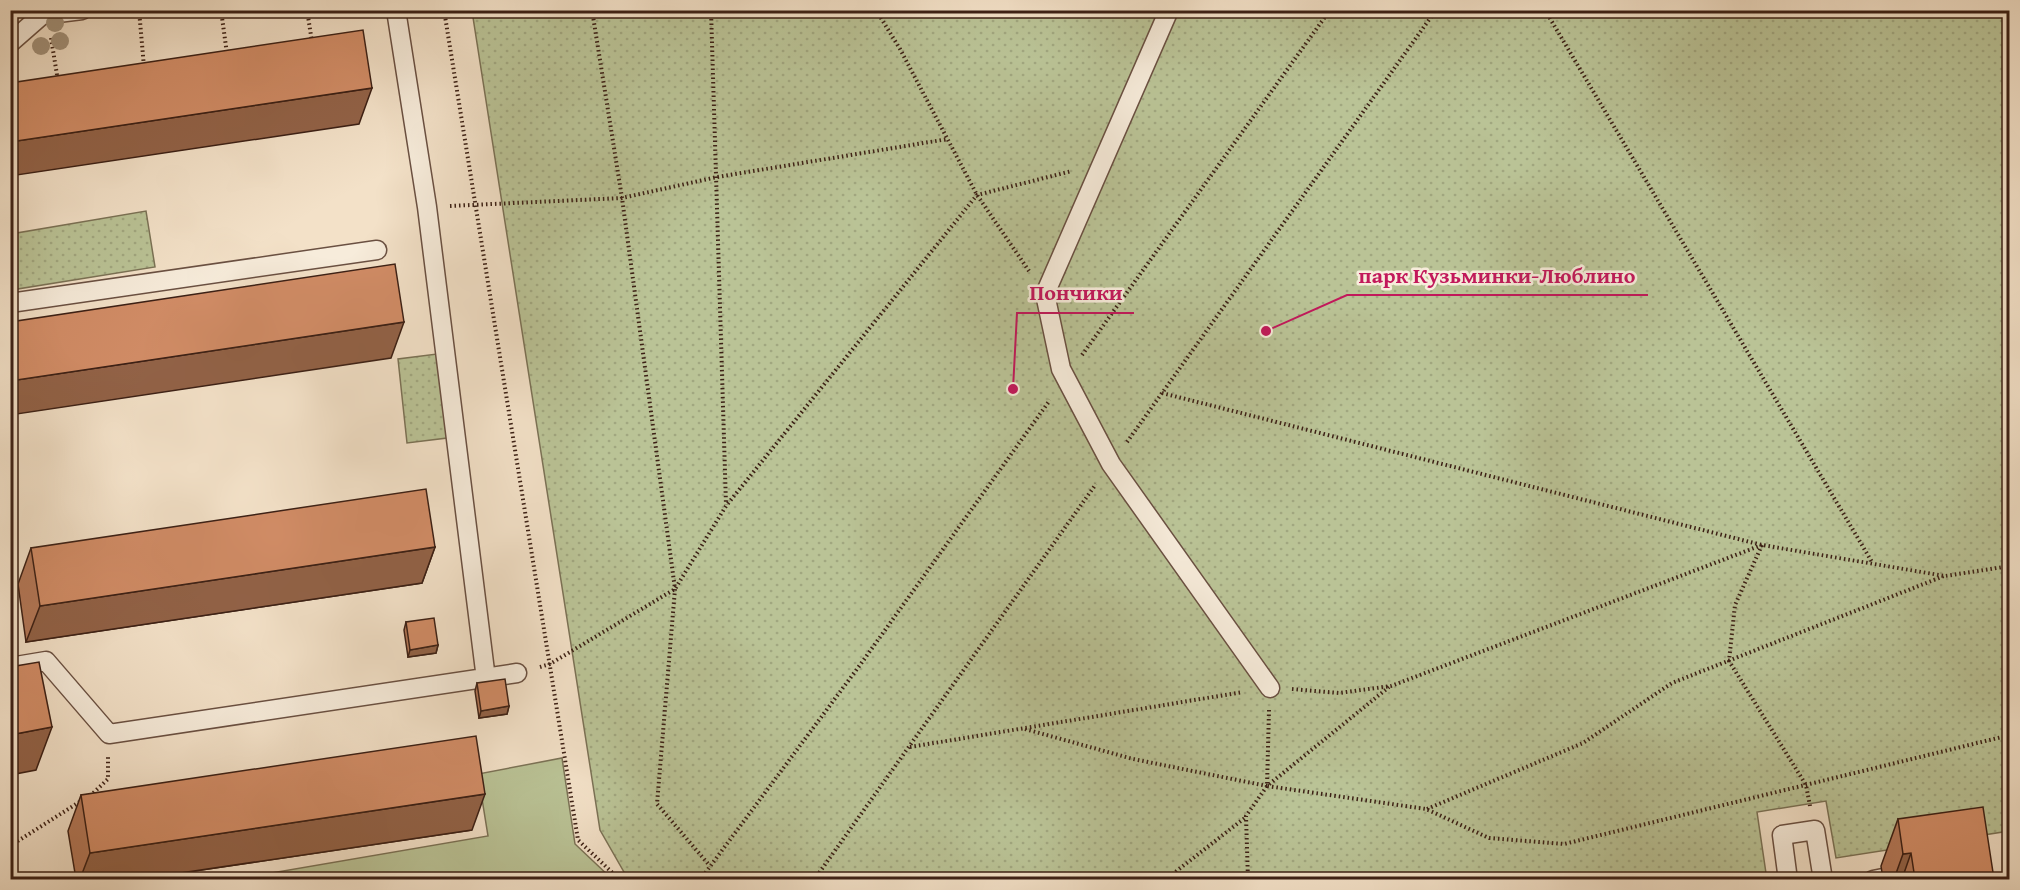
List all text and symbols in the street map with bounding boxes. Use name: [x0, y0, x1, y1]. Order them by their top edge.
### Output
callout: парк Кузьминки-Люблино: [1347, 255, 1648, 295]
text: парк Кузьминки-Люблино: [1359, 259, 1636, 291]
callout: Пончики: [1017, 273, 1134, 313]
text: Пончики: [1029, 276, 1123, 308]

